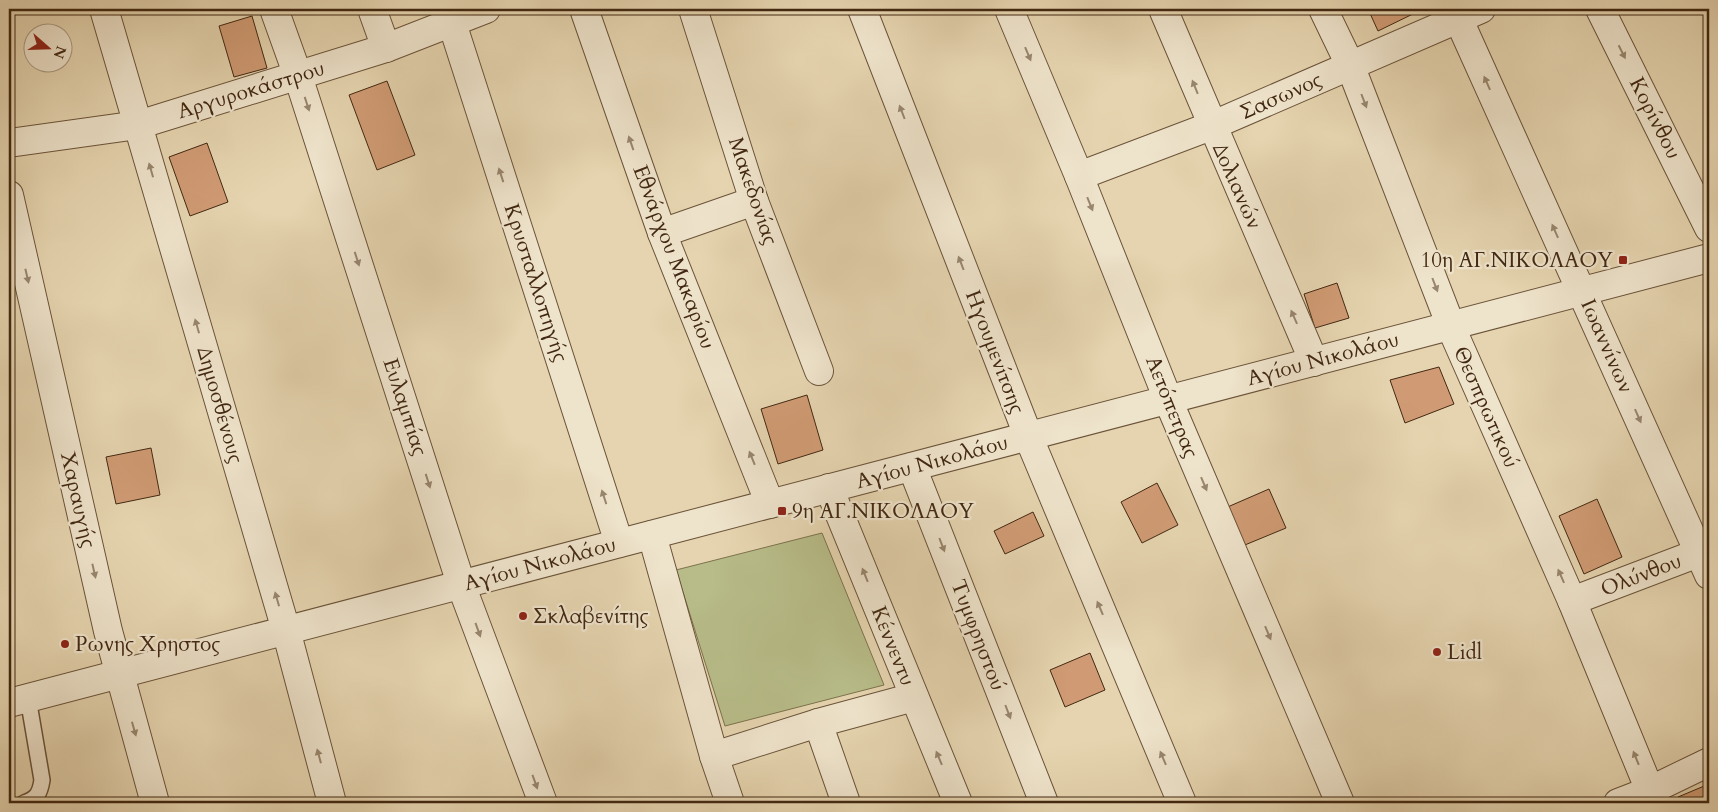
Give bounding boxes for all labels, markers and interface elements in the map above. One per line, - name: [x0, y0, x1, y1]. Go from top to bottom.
- north arrow: [22, 22, 72, 72]
- text: N: [49, 43, 71, 61]
- one-way arrow: [1617, 45, 1626, 60]
- one-way arrow: [1024, 47, 1032, 62]
- street label: Αργυροκάστρου: [174, 54, 328, 126]
- street label: Σασωνος: [1235, 65, 1327, 127]
- street label: Κορίνθου: [1622, 72, 1688, 164]
- one-way arrow: [1483, 76, 1492, 91]
- one-way arrow: [1191, 80, 1199, 95]
- one-way arrow: [1360, 94, 1368, 109]
- one-way arrow: [304, 97, 312, 112]
- one-way arrow: [898, 104, 905, 119]
- street label: Μακεδονίας: [721, 133, 785, 249]
- one-way arrow: [627, 136, 634, 151]
- street label: Δολιανών: [1205, 138, 1269, 234]
- street label: Εθνάρχου Μακαρίου: [626, 161, 722, 353]
- one-way arrow: [147, 162, 155, 177]
- one-way arrow: [497, 168, 504, 183]
- one-way arrow: [1086, 197, 1094, 212]
- street label: Κρυσταλλοπηγής: [497, 200, 575, 366]
- one-way arrow: [1550, 224, 1558, 238]
- place label: 10η ΑΓ.ΝΙΚΟΛΑΟΥ: [1420, 246, 1613, 275]
- one-way arrow: [353, 252, 361, 267]
- marker: 10η ΑΓ.ΝΙΚΟΛΑΟΥ: [1617, 254, 1629, 266]
- one-way arrow: [956, 256, 964, 270]
- one-way arrow: [23, 269, 31, 284]
- one-way arrow: [1432, 278, 1439, 293]
- street label: Ηγουμενίτσης: [958, 286, 1032, 418]
- street label: Ιωαννίνων: [1573, 295, 1641, 397]
- one-way arrow: [1290, 310, 1298, 324]
- one-way arrow: [192, 318, 200, 333]
- street label: Αγίου Νικολάου: [1244, 325, 1402, 393]
- street label: Θεσπρωτικού: [1446, 342, 1526, 472]
- street label: Δημοσθένους: [189, 343, 251, 467]
- street label: Αετόπετρας: [1138, 352, 1206, 462]
- street label: Ευλαμπίας: [376, 354, 434, 460]
- one-way arrow: [1634, 409, 1642, 423]
- street label: Αγίου Νικολάου: [853, 428, 1011, 496]
- street label: Χαραυγής: [53, 449, 103, 551]
- one-way arrow: [748, 450, 756, 465]
- one-way arrow: [425, 473, 433, 488]
- one-way arrow: [1201, 477, 1209, 491]
- one-way arrow: [600, 489, 608, 504]
- place label: 9η ΑΓ.ΝΙΚΟΛΑΟΥ: [792, 497, 974, 526]
- marker: 9η ΑΓ.ΝΙΚΟΛΑΟΥ: [776, 505, 788, 517]
- street label: Αγίου Νικολάου: [461, 530, 619, 598]
- one-way arrow: [938, 538, 946, 553]
- street label: Ολύνθου: [1596, 546, 1686, 604]
- one-way arrow: [90, 564, 98, 579]
- one-way arrow: [860, 568, 868, 583]
- one-way arrow: [1556, 569, 1564, 583]
- street label: Τυμφρηστού: [944, 575, 1012, 695]
- one-way arrow: [272, 592, 280, 607]
- one-way arrow: [1096, 601, 1103, 616]
- place label: Σκλαβενίτης: [533, 602, 648, 631]
- street label: Κέννεντυ: [864, 602, 922, 690]
- marker: Σκλαβενίτης: [517, 610, 529, 622]
- one-way arrow: [475, 623, 483, 637]
- one-way arrow: [1264, 626, 1272, 641]
- place label: Ρωνης Χρηστος: [75, 630, 220, 659]
- marker: Ρωνης Χρηστος: [59, 638, 71, 650]
- place label: Lidl: [1447, 638, 1482, 667]
- marker: Lidl: [1431, 646, 1443, 658]
- one-way arrow: [1005, 705, 1012, 720]
- one-way arrow: [130, 721, 138, 736]
- one-way arrow: [315, 749, 323, 764]
- one-way arrow: [1159, 750, 1167, 765]
- one-way arrow: [1632, 750, 1640, 765]
- one-way arrow: [935, 751, 943, 765]
- one-way arrow: [532, 775, 539, 790]

